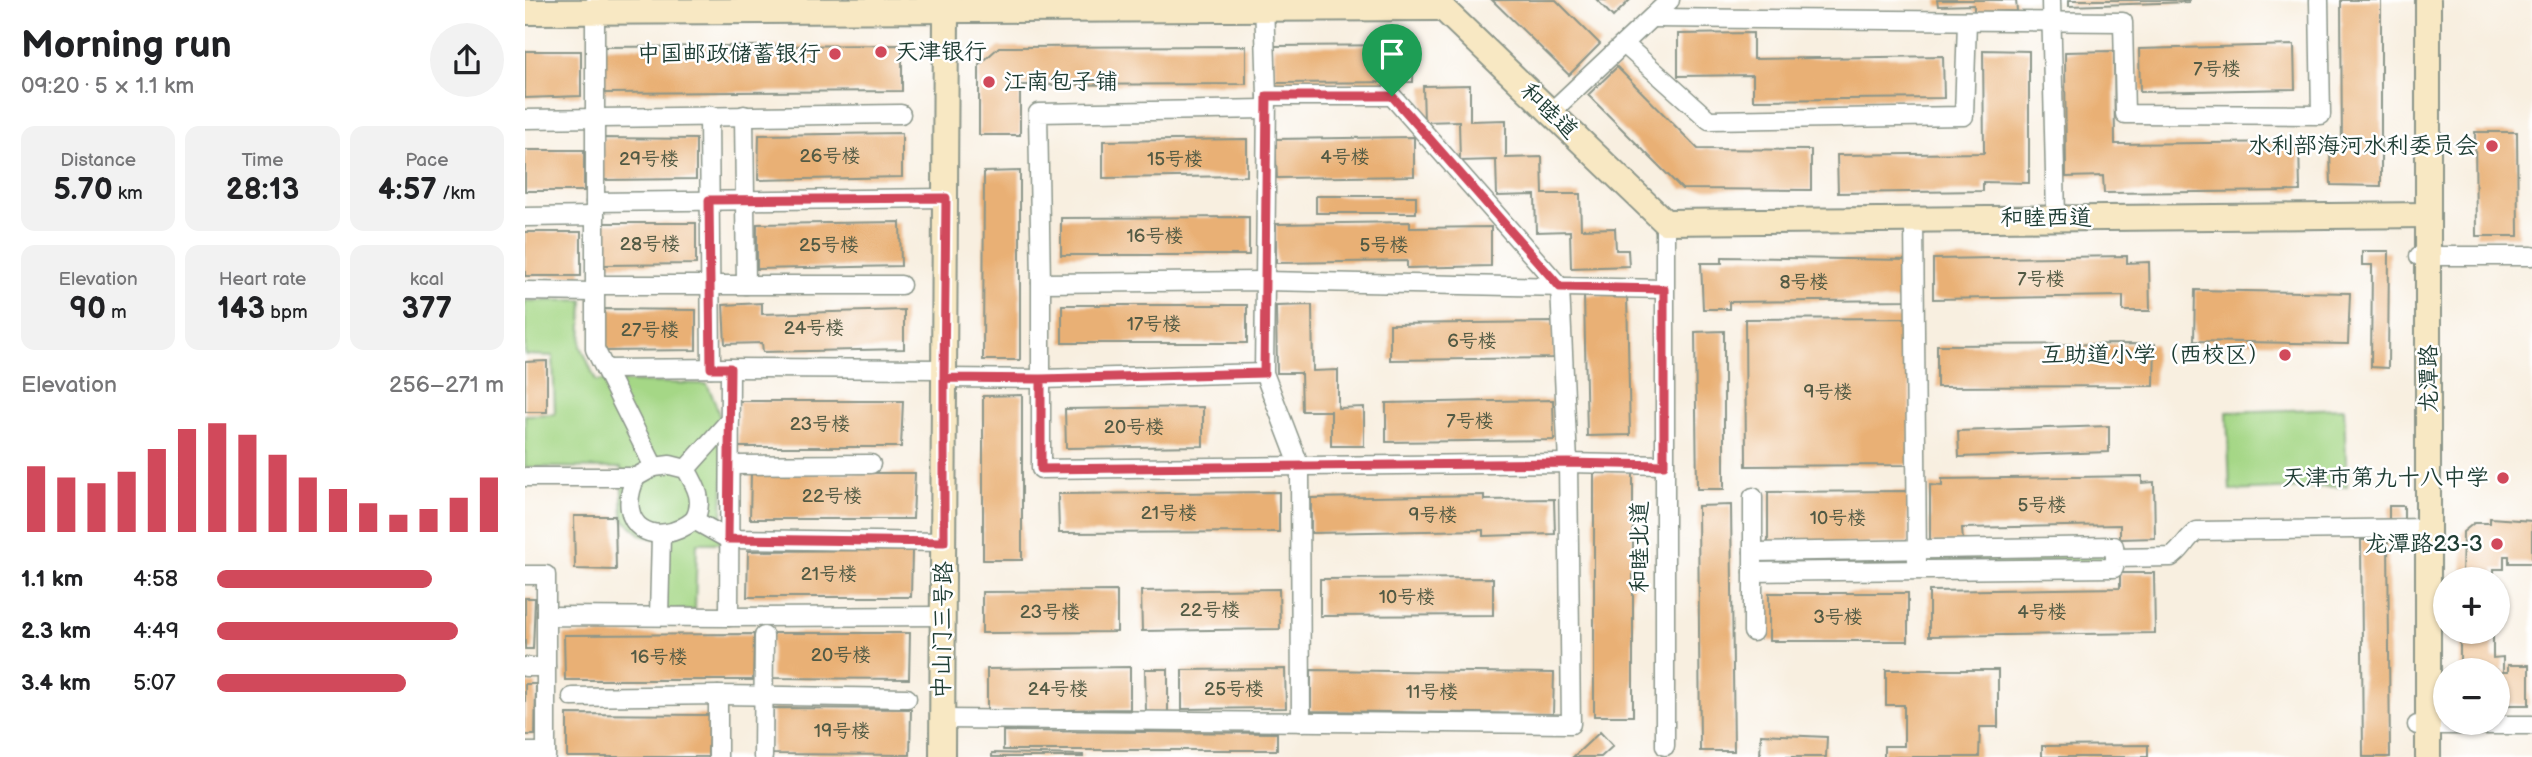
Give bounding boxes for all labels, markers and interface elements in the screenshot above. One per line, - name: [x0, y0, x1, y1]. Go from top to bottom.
- text: Morning run: [21, 23, 232, 68]
- button: share: [430, 23, 504, 97]
- pin: [1362, 24, 1422, 96]
- icon: arrive: [1373, 35, 1411, 73]
- place label: 天津银行: [895, 38, 987, 66]
- place label: 中国邮政储蓄银行: [637, 40, 821, 68]
- marker: 天津银行: [873, 44, 889, 60]
- marker: 中国邮政储蓄银行: [827, 46, 843, 62]
- house number: 7号楼: [2193, 58, 2241, 81]
- place label: 江南包子铺: [1003, 68, 1118, 96]
- text: 09:20 · 5 × 1.1 km: [21, 72, 194, 100]
- marker: 江南包子铺: [981, 74, 997, 90]
- street label: 和睦道: [1514, 77, 1584, 145]
- place label: 水利部海河水利委员会: [2248, 132, 2478, 160]
- marker: 水利部海河水利委员会: [2484, 138, 2500, 154]
- house number: 26号楼: [800, 145, 860, 168]
- house number: 4号楼: [1320, 146, 1370, 169]
- house number: 29号楼: [619, 148, 679, 171]
- house number: 15号楼: [1147, 148, 1203, 171]
- text: Distance: [60, 149, 136, 172]
- text: Time: [241, 149, 284, 172]
- text: Pace: [405, 149, 448, 172]
- text: 5.70: [54, 172, 113, 208]
- text: 28:13: [226, 172, 299, 208]
- text: 4:57: [378, 172, 437, 208]
- text: km: [113, 182, 143, 205]
- text: /km: [437, 182, 476, 205]
- street label: 和睦西道: [2000, 204, 2092, 232]
- house number: 16号楼: [1127, 225, 1183, 248]
- house number: 28号楼: [620, 233, 680, 256]
- house number: 25号楼: [799, 234, 859, 257]
- house number: 5号楼: [1360, 234, 1408, 257]
- text: Elevation: [59, 268, 138, 291]
- text: Heart rate: [219, 268, 306, 291]
- text: kcal: [410, 268, 444, 291]
- house number: 7号楼: [2017, 268, 2065, 291]
- house number: 8号楼: [1779, 271, 1829, 294]
- text: 90: [70, 291, 106, 327]
- text: 143: [217, 291, 265, 327]
- text: 377: [402, 291, 452, 327]
- text: m: [106, 301, 127, 324]
- text: bpm: [265, 301, 308, 324]
- house number: 17号楼: [1127, 313, 1181, 336]
- house number: 24号楼: [784, 317, 844, 340]
- house number: 27号楼: [621, 319, 679, 342]
- house number: 6号楼: [1447, 330, 1497, 353]
- place label: 互助道小学（西校区）: [2041, 341, 2271, 369]
- street label: 龙潭路: [2415, 345, 2443, 414]
- marker: 互助道小学（西校区）: [2277, 347, 2293, 363]
- text: Elevation: [21, 371, 117, 399]
- text: 256–271 m: [389, 371, 504, 399]
- house number: 9号楼: [1804, 381, 1852, 404]
- house number: 7号楼: [1446, 410, 1494, 433]
- house number: 23号楼: [790, 413, 850, 436]
- house number: 20号楼: [1104, 416, 1164, 439]
- place label: 天津市第九十八中学: [2282, 464, 2489, 492]
- marker: 天津市第九十八中学: [2495, 470, 2511, 486]
- house number: 22号楼: [802, 485, 862, 508]
- house number: 5号楼: [2018, 494, 2066, 517]
- street label: 和睦北道: [1626, 501, 1654, 593]
- house number: 21号楼: [1141, 502, 1197, 525]
- house number: 9号楼: [1409, 504, 1457, 527]
- house number: 10号楼: [1810, 507, 1866, 530]
- place label: 龙潭路23-3: [2364, 530, 2483, 558]
- marker: 龙潭路23-3: [2489, 536, 2505, 552]
- street label: 中山门三号路: [928, 561, 958, 699]
- house number: 21号楼: [801, 563, 857, 586]
- text: 1.1 km: [21, 565, 83, 593]
- text: 4:58: [133, 565, 178, 593]
- map controls: [2433, 567, 2510, 735]
- button: +: [2433, 567, 2510, 644]
- house number: 10号楼: [1379, 586, 1435, 609]
- house number: 22号楼: [1180, 599, 1240, 622]
- house number: 23号楼: [1020, 601, 1080, 624]
- house number: 4号楼: [2017, 601, 2067, 624]
- house number: 3号楼: [1813, 606, 1863, 629]
- text: 2.3 km: [21, 617, 91, 645]
- text: 4:49: [133, 617, 179, 645]
- house number: 20号楼: [811, 644, 871, 667]
- house number: 16号楼: [631, 646, 687, 669]
- button: −: [2433, 658, 2510, 735]
- text: 3.4 km: [21, 669, 91, 697]
- text: 5:07: [133, 669, 176, 697]
- house number: 24号楼: [1028, 678, 1088, 701]
- house number: 25号楼: [1204, 678, 1264, 701]
- house number: 11号楼: [1406, 681, 1458, 704]
- house number: 19号楼: [814, 720, 870, 743]

